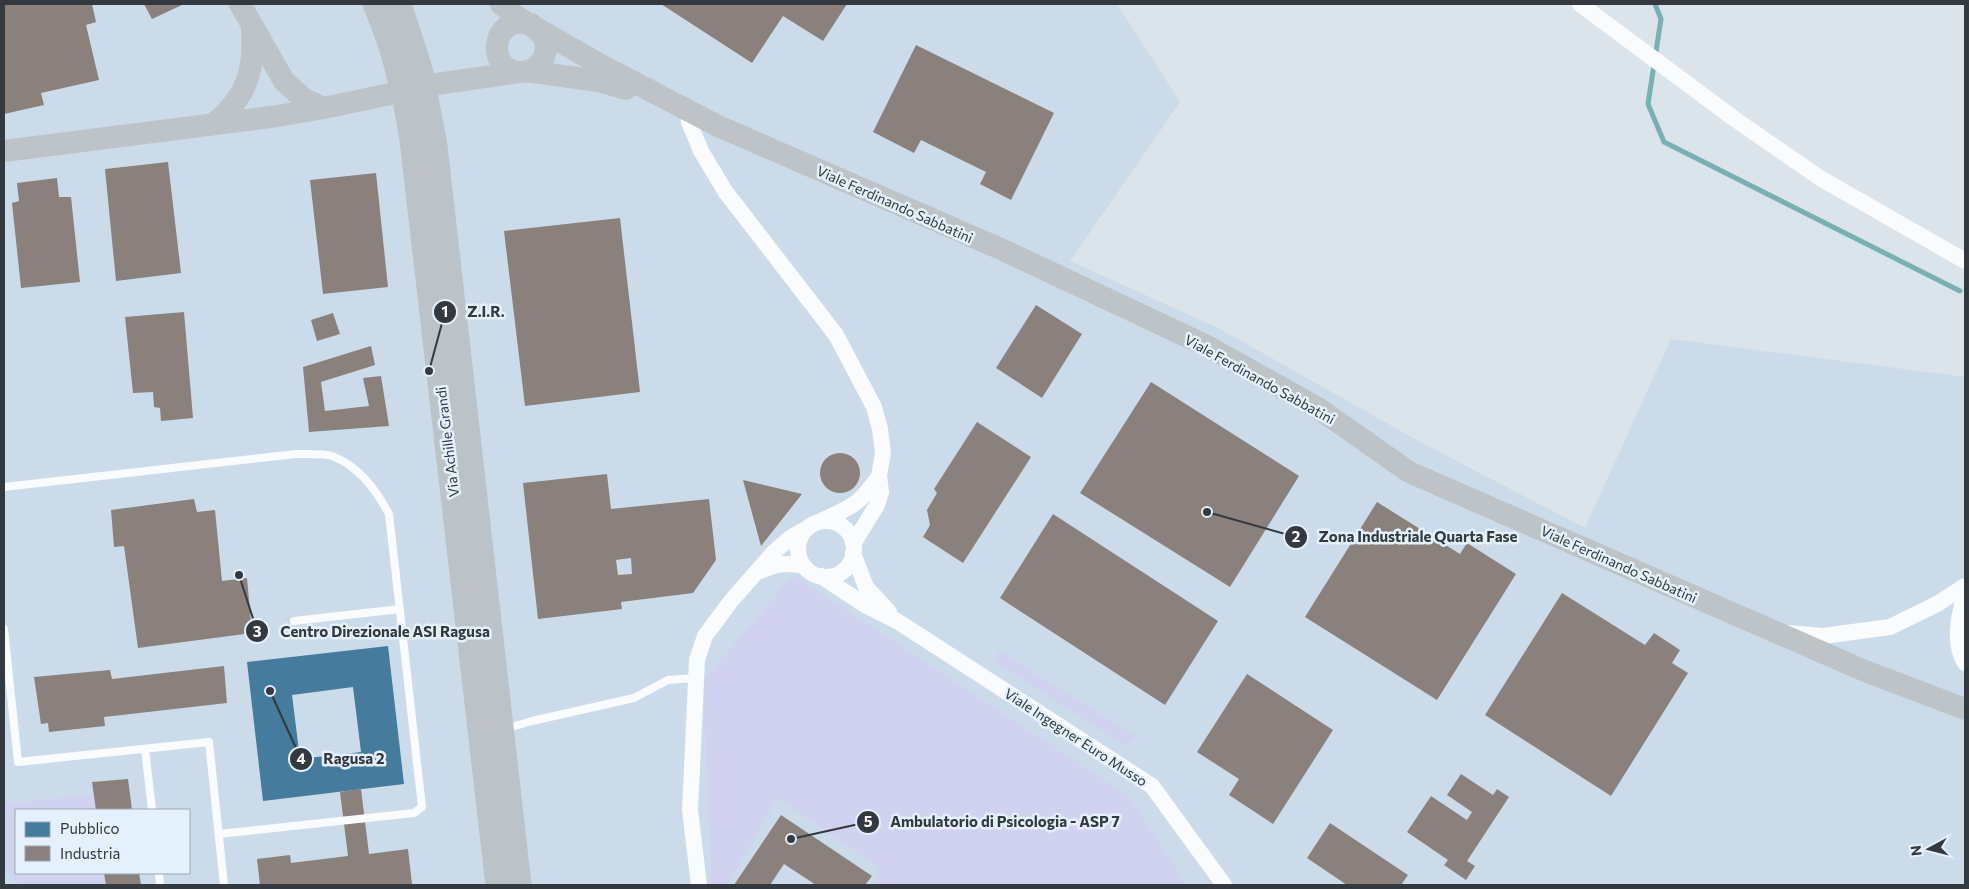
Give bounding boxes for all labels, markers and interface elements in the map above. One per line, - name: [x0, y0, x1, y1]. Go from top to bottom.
- street label: Viale Ferdinando Sabbatini: [814, 162, 976, 246]
- callout: Z.I.R.: [432, 297, 515, 327]
- text: 1: [442, 302, 448, 320]
- text: Z.I.R.: [467, 302, 505, 320]
- street label: Viale Ferdinando Sabbatini: [1182, 331, 1338, 427]
- street label: Via Achille Grandi: [432, 386, 462, 498]
- callout: Zona Industriale Quarta Fase: [1284, 522, 1528, 552]
- street label: Viale Ferdinando Sabbatini: [1538, 522, 1700, 606]
- text: 2: [1292, 527, 1300, 545]
- text: Zona Industriale Quarta Fase: [1319, 527, 1518, 545]
- callout: Centro Direzionale ASI Ragusa: [245, 616, 499, 646]
- text: 3: [253, 622, 262, 640]
- text: Centro Direzionale ASI Ragusa: [280, 622, 490, 640]
- street label: Viale Ingegner Euro Musso: [1001, 684, 1151, 790]
- callout: Ragusa 2: [288, 744, 394, 774]
- text: 4: [296, 749, 306, 767]
- text: Ragusa 2: [323, 749, 385, 767]
- callout: Ambulatorio di Psicologia - ASP 7: [855, 807, 1130, 837]
- legend: [15, 809, 190, 874]
- text: 5: [864, 812, 873, 830]
- text: Ambulatorio di Psicologia - ASP 7: [890, 812, 1120, 830]
- text: Pubblico: [60, 819, 120, 837]
- north arrow: [1904, 824, 1954, 874]
- text: Industria: [60, 844, 120, 862]
- text: N: [1907, 844, 1925, 857]

